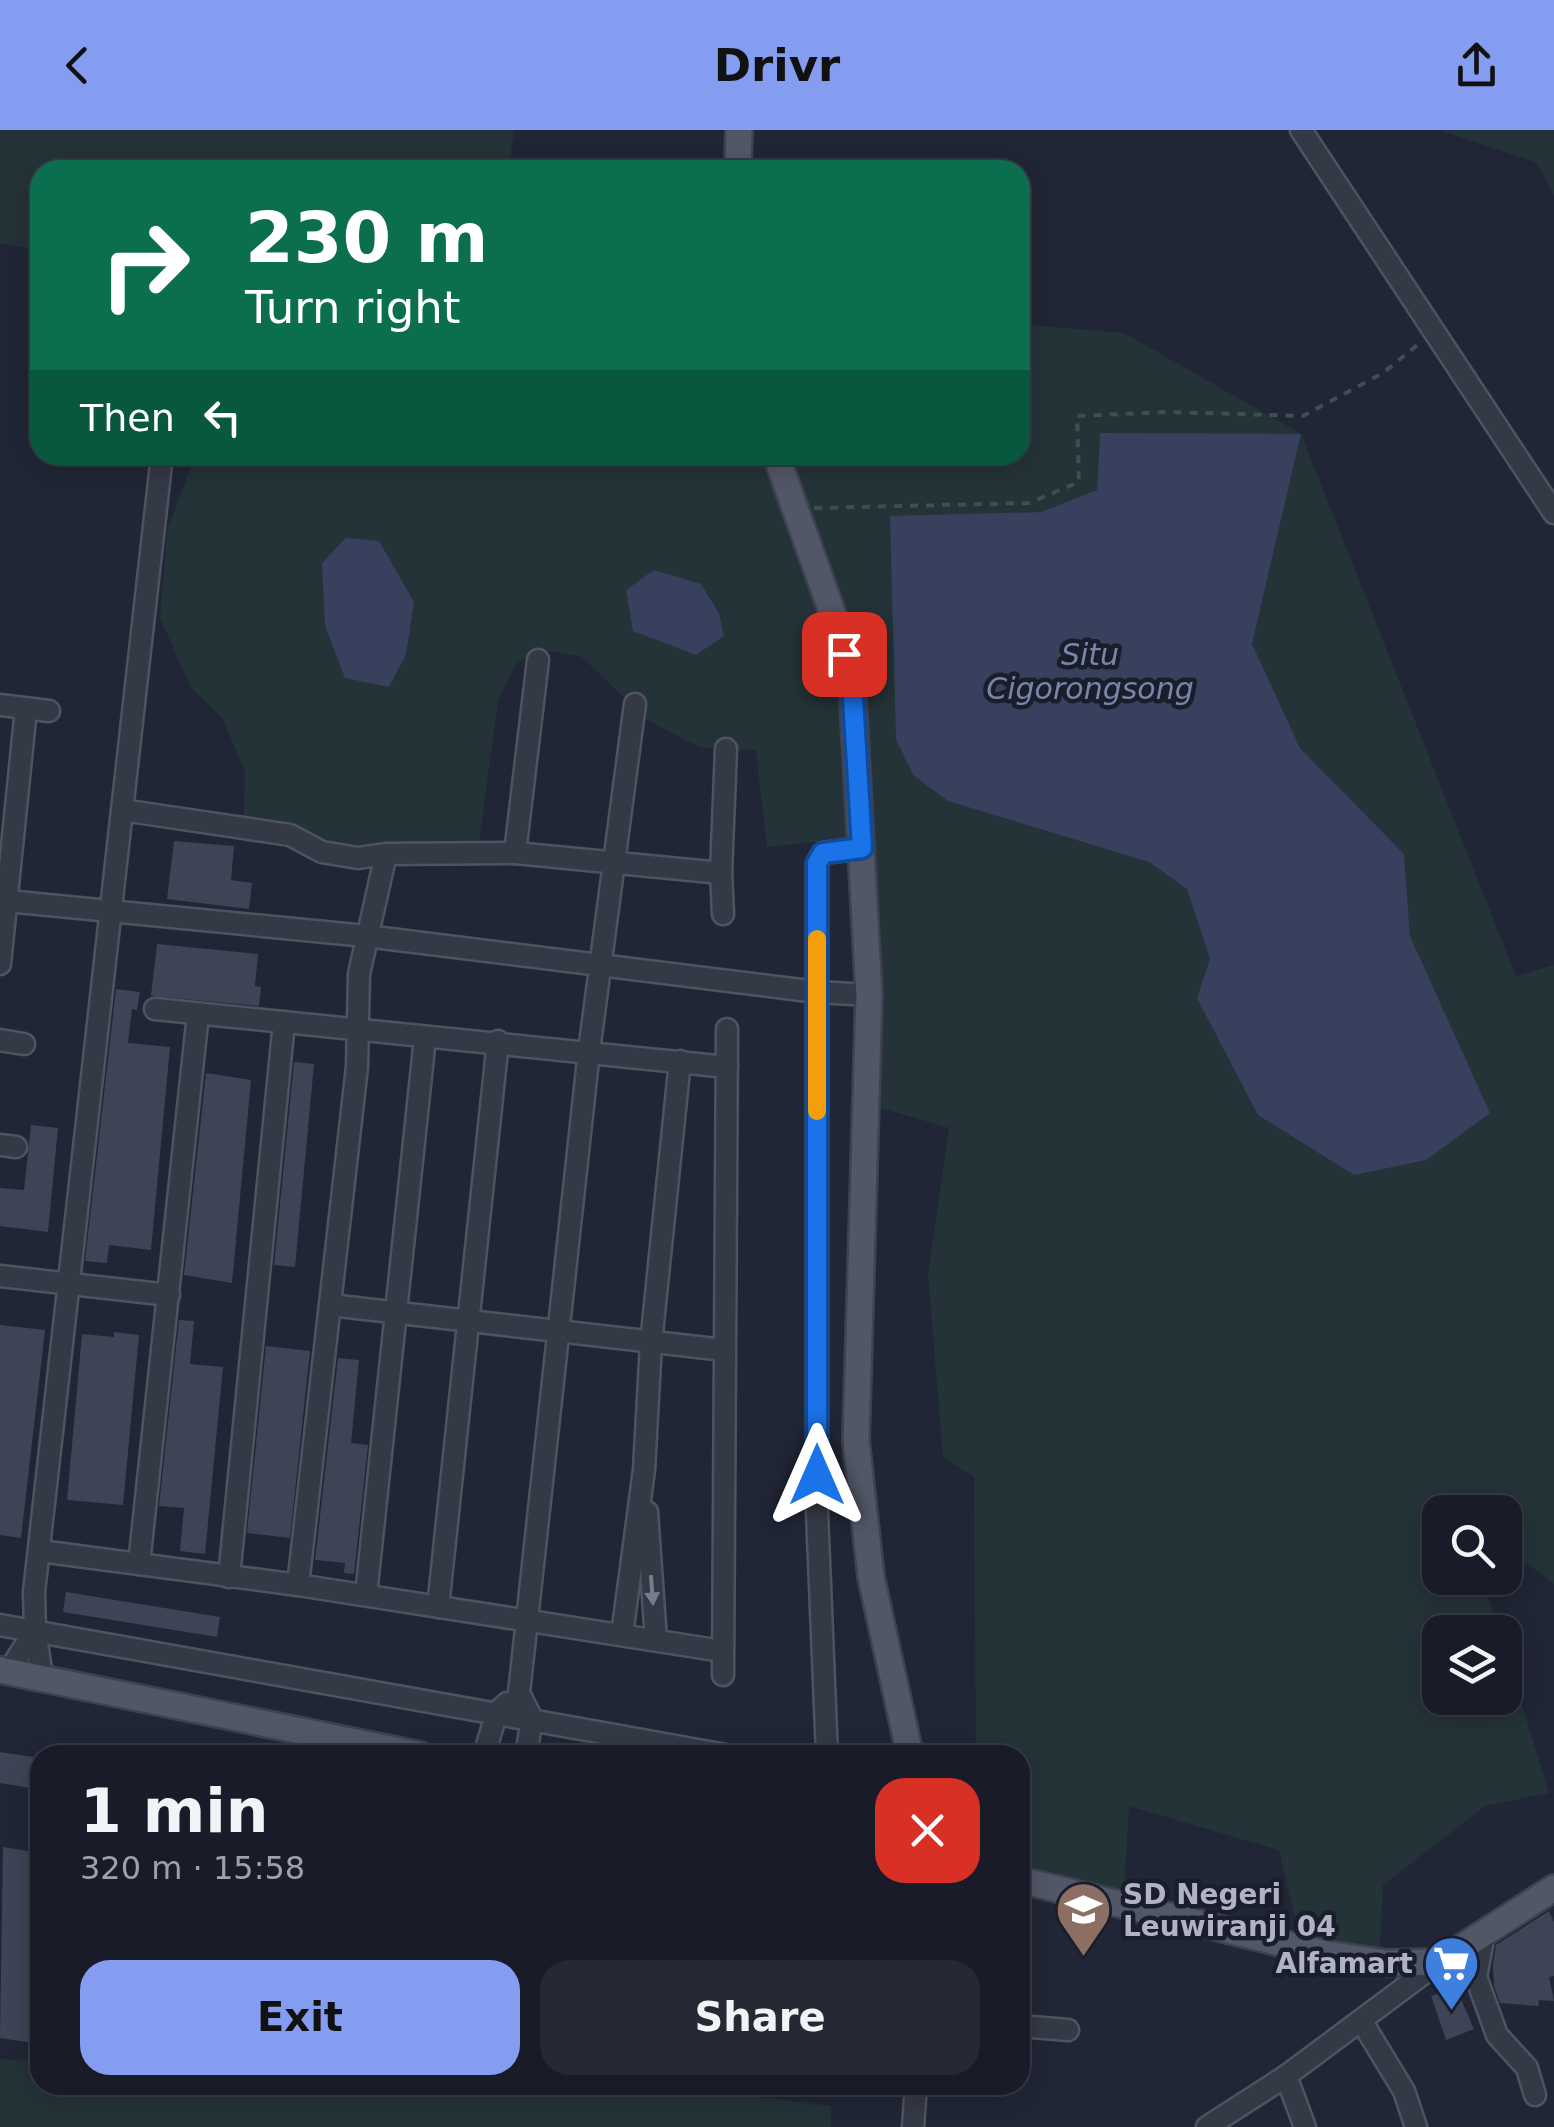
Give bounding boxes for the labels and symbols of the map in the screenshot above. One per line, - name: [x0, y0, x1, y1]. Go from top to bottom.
- pin: [802, 612, 887, 697]
- water label: Situ Cigorongsong: [986, 637, 1194, 706]
- position arrow: [765, 1423, 869, 1527]
- one-way arrow: [645, 1574, 661, 1606]
- place label: SD Negeri Leuwiranji 04: [1123, 1878, 1336, 1943]
- school or university icon: SD Negeri Leuwiranji 04: [1054, 1880, 1114, 1959]
- supermarket icon: Alfamart: [1422, 1933, 1482, 2012]
- place label: Alfamart: [1275, 1947, 1413, 1980]

